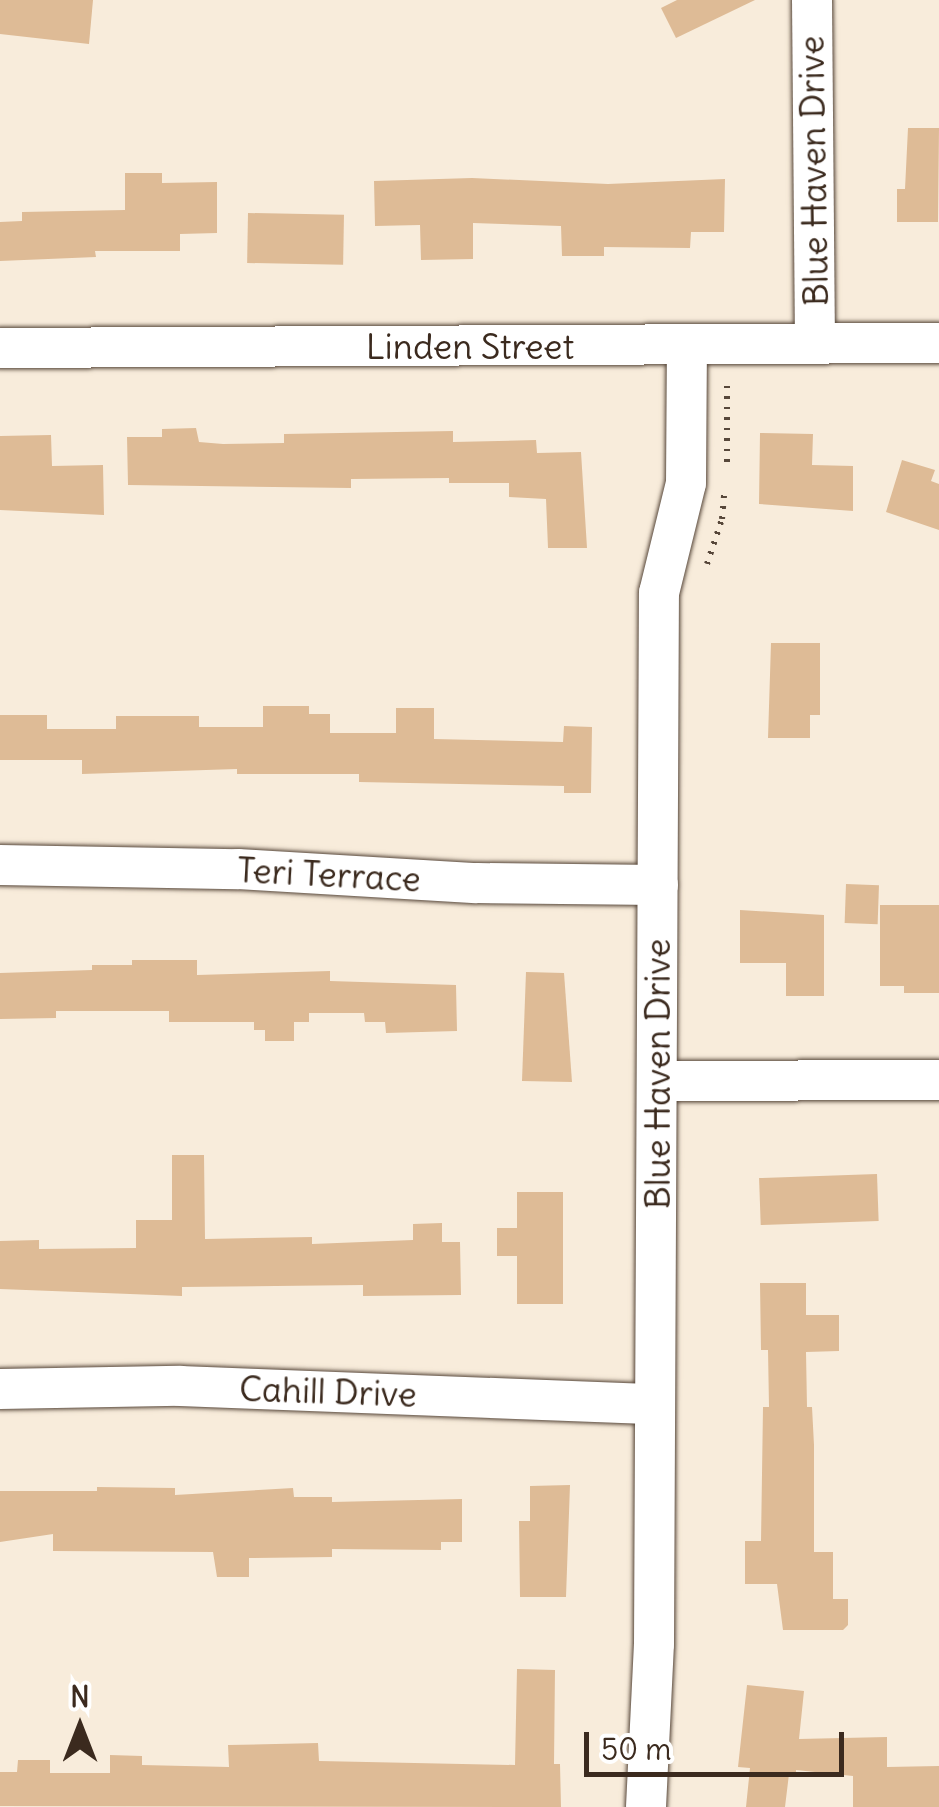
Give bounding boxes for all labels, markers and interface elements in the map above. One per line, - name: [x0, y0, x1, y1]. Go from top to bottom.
- street label: Blue Haven Drive: [790, 35, 836, 307]
- street label: Linden Street: [366, 325, 574, 367]
- street label: Teri Terrace: [236, 848, 422, 900]
- street label: Blue Haven Drive: [636, 939, 678, 1209]
- street label: Cahill Drive: [239, 1367, 417, 1415]
- north arrow: [30, 1677, 130, 1777]
- text: N: [70, 1679, 90, 1715]
- scale bar: [589, 1712, 849, 1774]
- text: 50 m: [601, 1730, 671, 1768]

